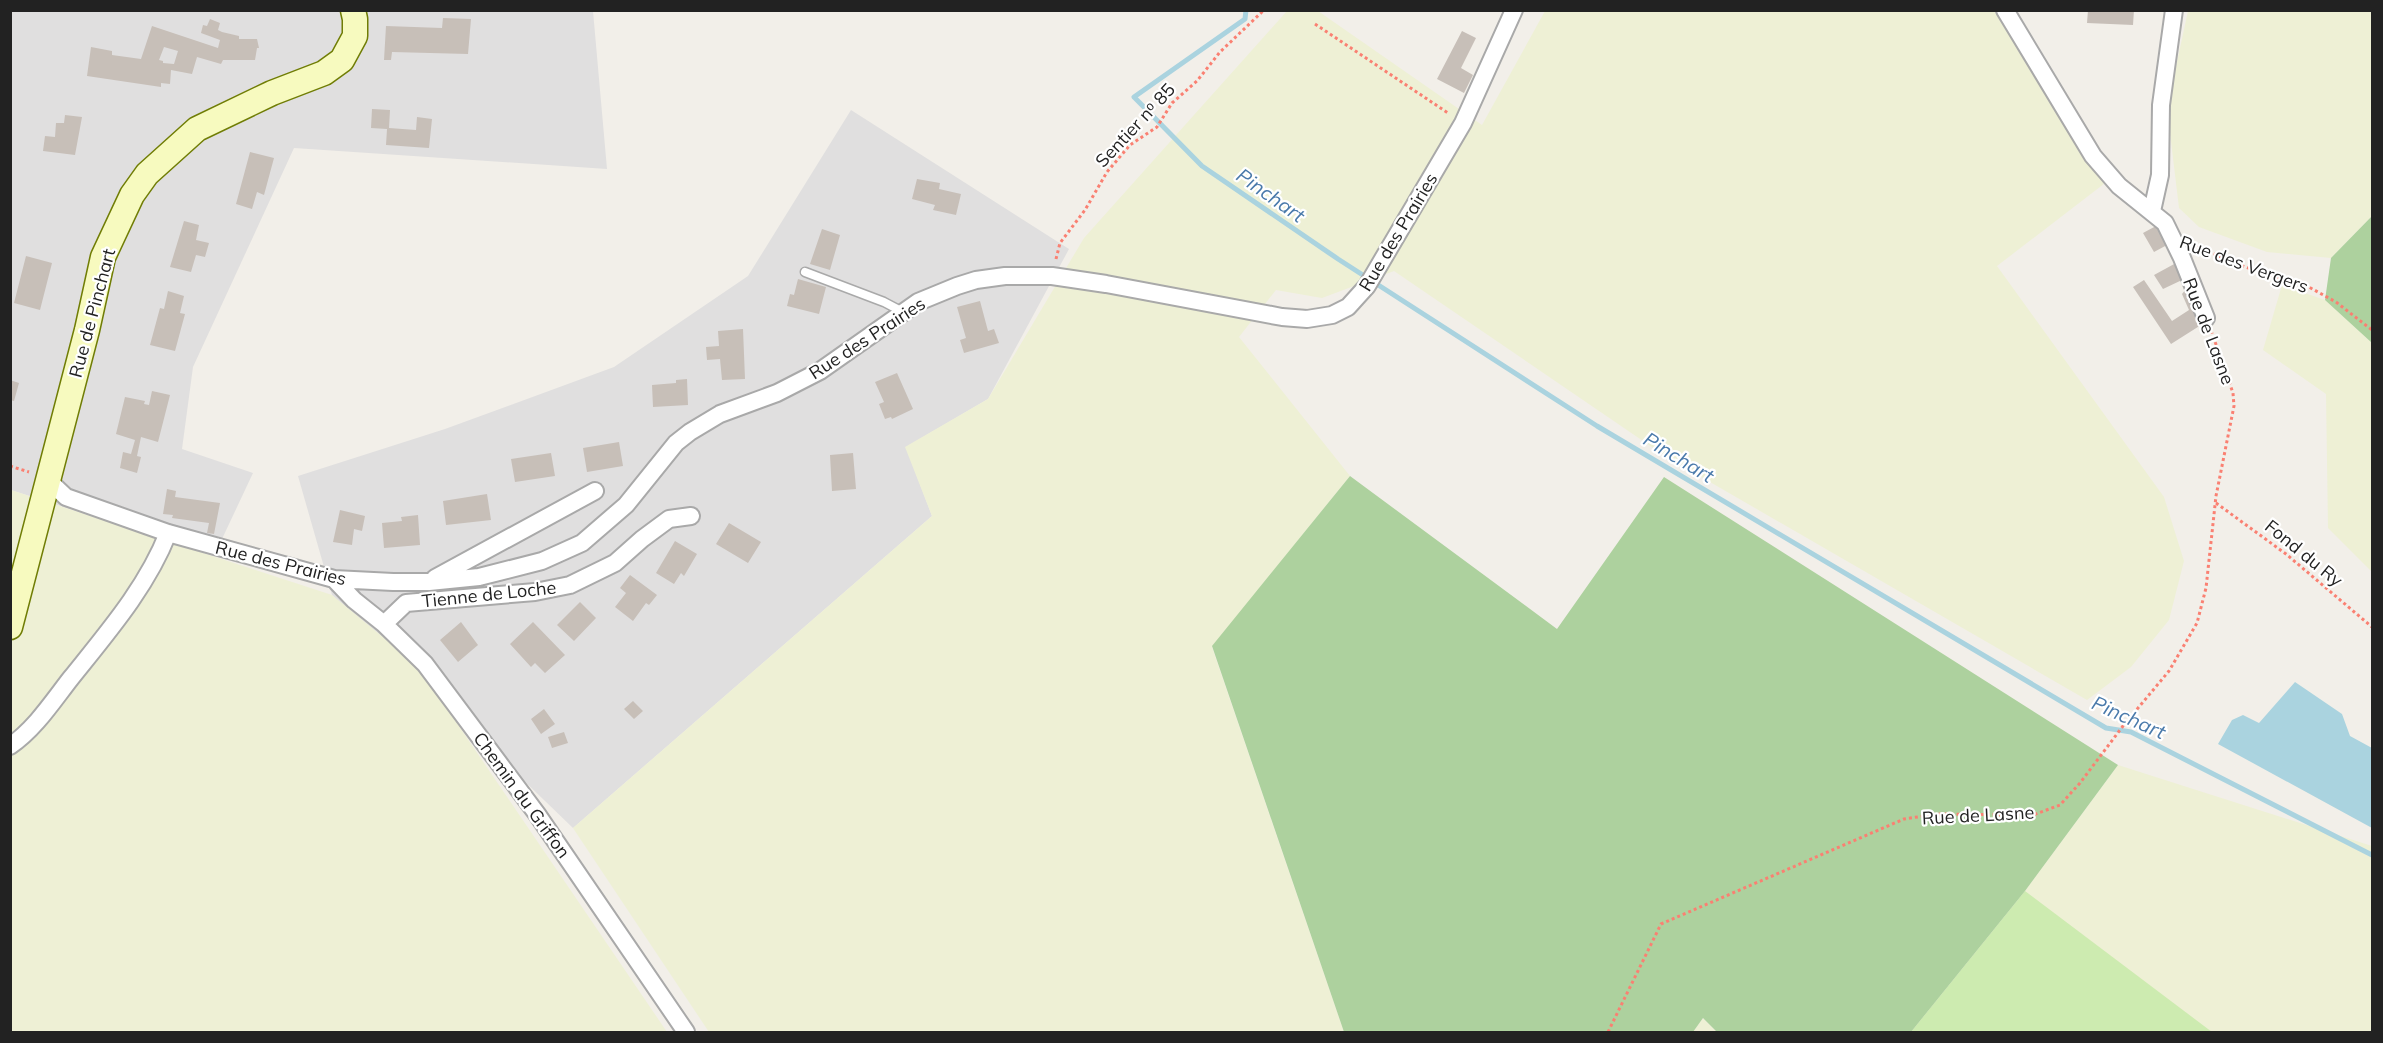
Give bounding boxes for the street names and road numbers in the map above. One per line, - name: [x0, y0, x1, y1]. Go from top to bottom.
- street label: Sentier nᵒ 85: [1090, 78, 1180, 172]
- street label: Rue des Prairies: [1354, 169, 1442, 295]
- street label: Rue des Vergers: [2176, 230, 2312, 298]
- street label: Rue de Pinchart: [64, 246, 120, 380]
- street label: Rue de Lasne: [2178, 274, 2240, 388]
- street label: Rue des Prairies: [804, 292, 930, 384]
- street label: Fond du Ry: [2260, 514, 2348, 592]
- street label: Rue des Prairies: [213, 536, 349, 590]
- street label: Tienne de Loche: [421, 576, 557, 612]
- street label: Chemin du Griffon: [469, 727, 575, 863]
- street label: Rue de Lasne: [1921, 801, 2035, 829]

